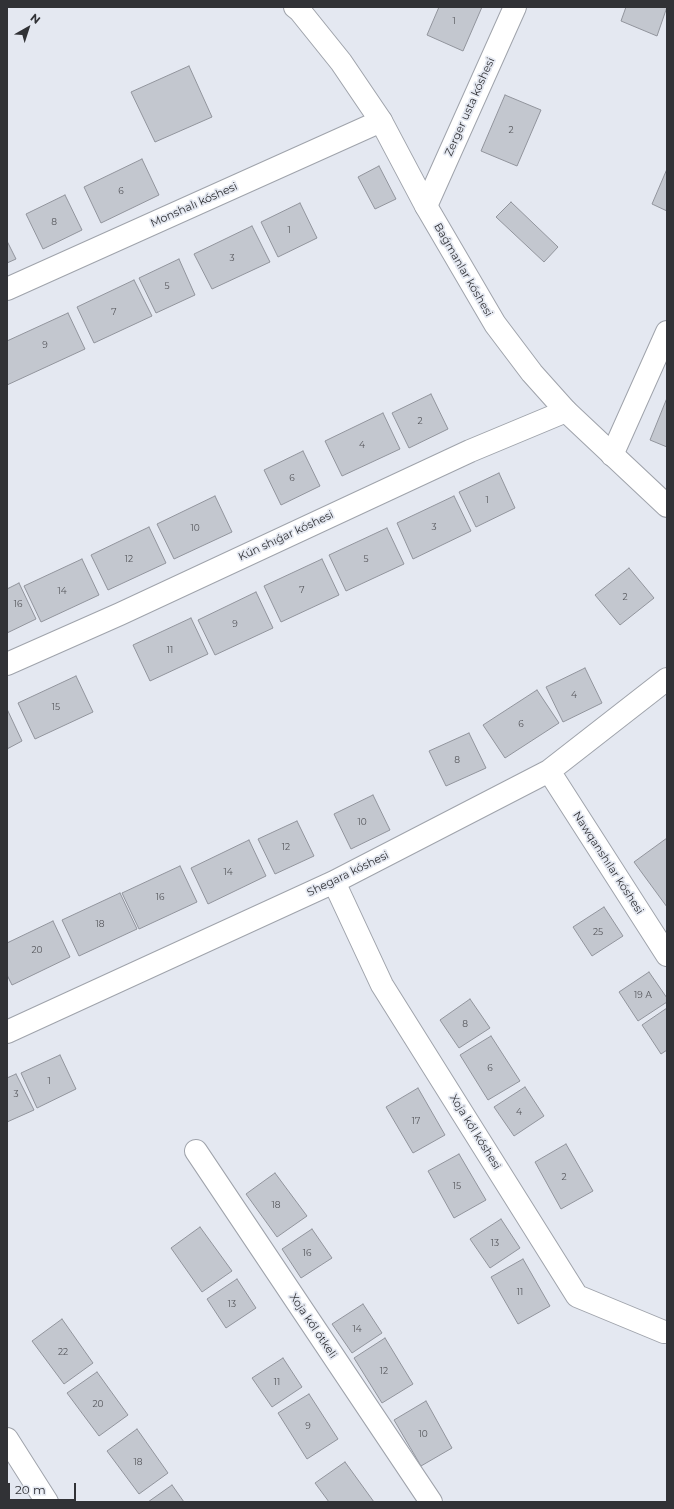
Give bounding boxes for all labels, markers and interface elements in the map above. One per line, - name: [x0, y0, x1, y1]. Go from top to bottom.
- north arrow: [8, 8, 48, 48]
- text: N: [28, 10, 43, 27]
- house number: 1: [452, 16, 456, 26]
- street label: Zerger usta kóshesi: [442, 56, 498, 158]
- house number: 2: [508, 125, 514, 135]
- street label: Monshalı kóshesi: [148, 180, 240, 230]
- house number: 6: [118, 186, 124, 196]
- house number: 8: [51, 217, 57, 227]
- street label: Baǵmanlar kóshesi: [431, 221, 495, 319]
- house number: 1: [287, 225, 291, 235]
- house number: 3: [229, 253, 235, 263]
- house number: 5: [164, 281, 170, 291]
- house number: 7: [111, 307, 117, 317]
- house number: 9: [42, 340, 48, 350]
- house number: 2: [417, 416, 423, 426]
- house number: 4: [359, 440, 365, 450]
- house number: 6: [289, 473, 295, 483]
- house number: 1: [485, 495, 489, 505]
- street label: Kún shıǵar kóshesi: [236, 508, 336, 564]
- house number: 3: [431, 522, 437, 532]
- house number: 10: [190, 523, 200, 533]
- house number: 12: [125, 554, 133, 564]
- house number: 5: [363, 554, 369, 564]
- house number: 7: [299, 585, 305, 595]
- house number: 14: [57, 586, 67, 596]
- house number: 2: [622, 592, 628, 602]
- house number: 16: [14, 599, 22, 609]
- house number: 9: [232, 619, 238, 629]
- house number: 11: [167, 645, 173, 655]
- house number: 4: [571, 690, 577, 700]
- house number: 15: [52, 702, 60, 712]
- house number: 6: [518, 719, 524, 729]
- house number: 8: [454, 755, 460, 765]
- street label: Nawqanshılar kóshesi: [570, 809, 646, 917]
- house number: 10: [357, 817, 367, 827]
- house number: 12: [282, 842, 290, 852]
- street label: Shegara kóshesi: [305, 849, 391, 899]
- house number: 14: [223, 867, 233, 877]
- house number: 16: [156, 892, 164, 902]
- house number: 18: [96, 919, 104, 929]
- house number: 25: [593, 927, 603, 937]
- house number: 20: [31, 945, 43, 955]
- house number: 19 А: [634, 990, 652, 1000]
- house number: 8: [462, 1019, 468, 1029]
- house number: 6: [487, 1063, 493, 1073]
- house number: 1: [47, 1076, 51, 1086]
- house number: 3: [13, 1089, 19, 1099]
- street label: Xoja kól kóshesi: [447, 1092, 503, 1172]
- house number: 4: [516, 1107, 522, 1117]
- house number: 17: [412, 1116, 420, 1126]
- house number: 2: [561, 1172, 567, 1182]
- house number: 15: [453, 1181, 461, 1191]
- house number: 18: [272, 1200, 280, 1210]
- house number: 13: [491, 1238, 499, 1248]
- house number: 16: [303, 1248, 311, 1258]
- house number: 11: [517, 1287, 523, 1297]
- street label: Xoja kól ótkeli: [286, 1291, 340, 1361]
- house number: 13: [228, 1299, 236, 1309]
- house number: 14: [352, 1324, 362, 1334]
- house number: 22: [58, 1347, 68, 1357]
- house number: 12: [380, 1366, 388, 1376]
- house number: 11: [274, 1377, 280, 1387]
- house number: 20: [92, 1399, 104, 1409]
- house number: 9: [305, 1421, 311, 1431]
- house number: 10: [418, 1429, 428, 1439]
- house number: 18: [134, 1457, 142, 1467]
- scale bar: [10, 1475, 78, 1501]
- text: 20 m: [15, 1482, 46, 1497]

